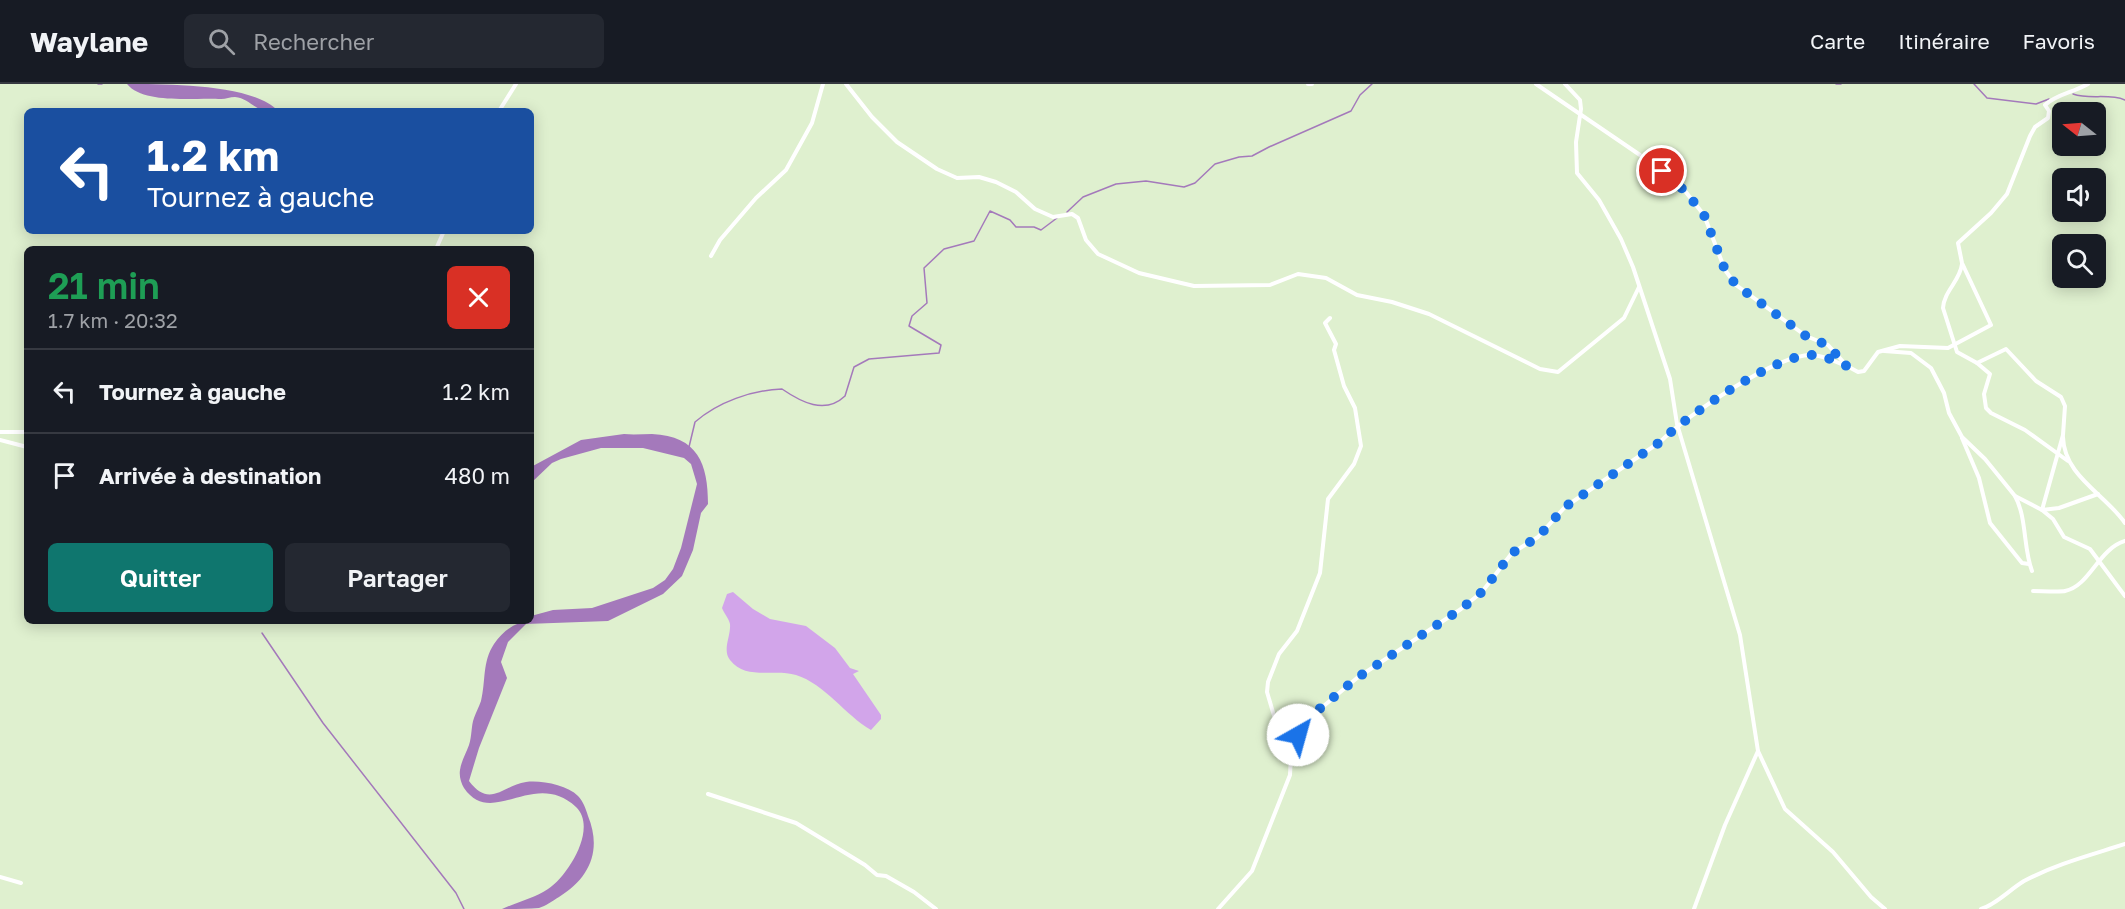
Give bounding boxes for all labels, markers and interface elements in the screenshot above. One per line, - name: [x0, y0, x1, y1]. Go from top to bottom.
- search box: [184, 14, 604, 68]
- text: Waylane: [30, 25, 148, 58]
- icon: search: [205, 25, 238, 58]
- text: Rechercher: [253, 28, 374, 55]
- text: Carte: [1810, 28, 1865, 54]
- text: Itinéraire: [1898, 28, 1990, 54]
- text: Favoris: [2023, 28, 2095, 54]
- north arrow: [2052, 102, 2106, 156]
- map controls: [2052, 102, 2106, 288]
- text: 1.2 km: [147, 130, 279, 180]
- icon: left: [48, 132, 126, 210]
- pin: [1636, 145, 1687, 196]
- icon: arrive: [1645, 154, 1678, 187]
- button: sound: [2052, 168, 2106, 222]
- text: Tournez à gauche: [147, 181, 374, 213]
- button: search: [2052, 234, 2106, 288]
- text: 21 min: [48, 264, 160, 307]
- button: close: [447, 266, 510, 329]
- text: 1.7 km · 20:32: [48, 308, 178, 332]
- icon: left: [48, 375, 81, 408]
- text: Tournez à gauche: [99, 378, 286, 405]
- text: 1.2 km: [443, 378, 510, 405]
- icon: arrive: [48, 459, 81, 492]
- text: Arrivée à destination: [99, 462, 321, 489]
- text: 480 m: [445, 462, 510, 489]
- button: Quitter: [48, 543, 273, 612]
- button: Partager: [285, 543, 510, 612]
- position arrow: [1266, 703, 1330, 767]

